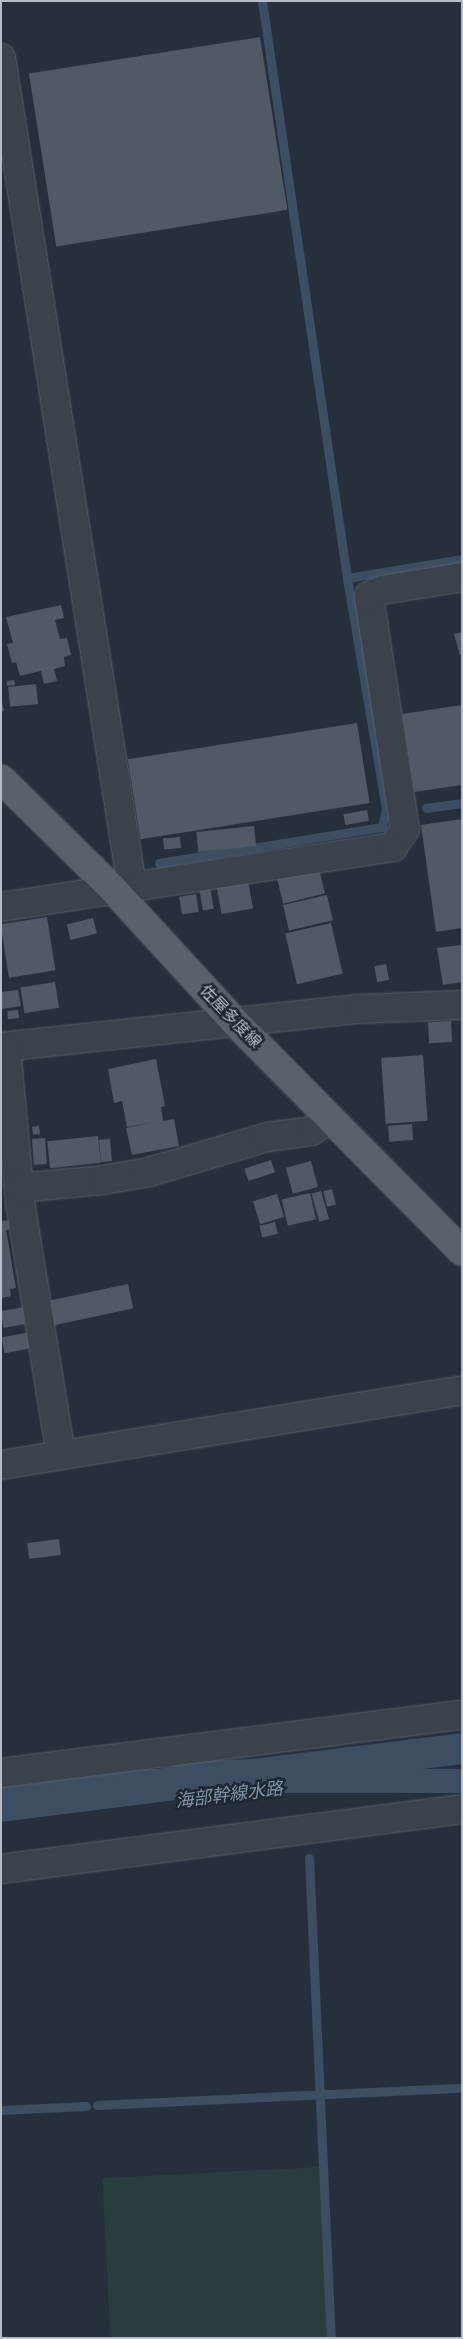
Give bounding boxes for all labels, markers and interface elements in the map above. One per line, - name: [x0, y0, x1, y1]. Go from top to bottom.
- street label: 佐屋多度線: [196, 981, 266, 1051]
- water label: 海部幹線水路: [174, 1777, 284, 1811]

